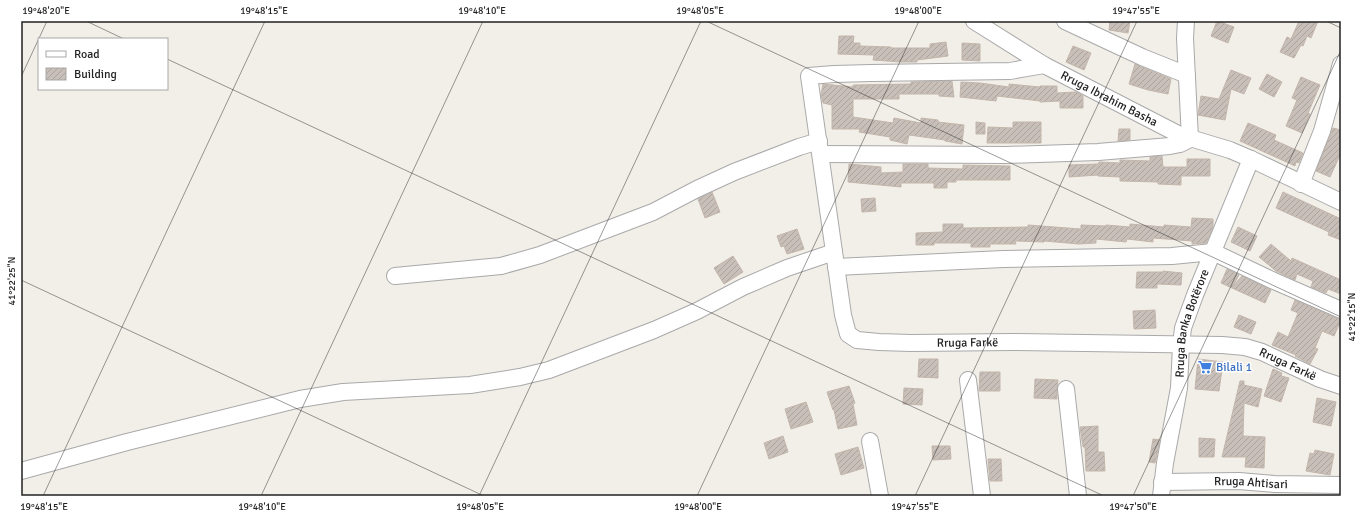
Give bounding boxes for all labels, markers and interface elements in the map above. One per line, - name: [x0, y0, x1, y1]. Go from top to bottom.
- text: 19°48'20"E: [22, 5, 70, 17]
- text: 19°48'15"E: [240, 5, 288, 17]
- text: 19°48'10"E: [458, 5, 506, 17]
- text: 19°48'05"E: [676, 5, 724, 17]
- text: 19°48'00"E: [894, 5, 942, 17]
- text: 19°47'55"E: [1112, 5, 1160, 17]
- legend: [38, 38, 168, 90]
- text: Road: [74, 47, 100, 62]
- text: Building: [74, 67, 117, 82]
- street label: Rruga Ibrahim Basha: [1058, 67, 1160, 130]
- text: 41°22'25"N: [6, 257, 18, 305]
- street label: Rruga Banka Botërore: [1172, 267, 1212, 378]
- text: 41°22'15"N: [1346, 293, 1358, 341]
- street label: Rruga Farkë: [937, 335, 998, 350]
- street label: Rruga Farkë: [1257, 344, 1319, 384]
- supermarket icon: Bilali 1: [1197, 359, 1213, 375]
- place label: Bilali 1: [1216, 360, 1252, 375]
- street label: Rruga Ahtisari: [1214, 473, 1288, 492]
- text: 19°48'15"E: [20, 501, 68, 513]
- text: 19°48'10"E: [238, 501, 286, 513]
- text: 19°48'05"E: [456, 501, 504, 513]
- text: 19°48'00"E: [674, 501, 722, 513]
- text: 19°47'55"E: [891, 501, 939, 513]
- text: 19°47'50"E: [1109, 501, 1157, 513]

